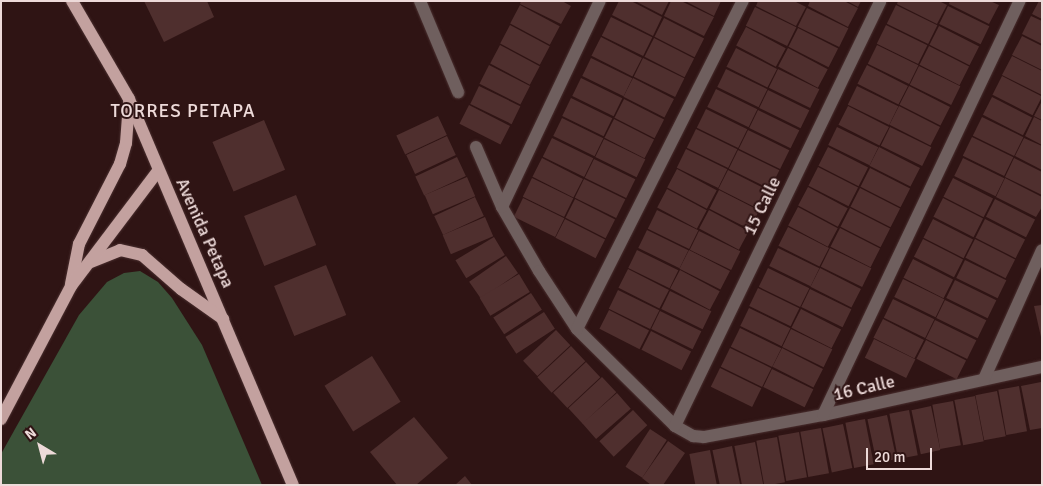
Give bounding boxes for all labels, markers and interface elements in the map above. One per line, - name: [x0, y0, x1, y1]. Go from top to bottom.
- district label: TORRES PETAPA: [109, 101, 257, 123]
- street label: 15 Calle: [739, 173, 785, 239]
- street label: Avenida Petapa: [171, 175, 239, 291]
- street label: 16 Calle: [831, 370, 897, 406]
- north arrow: [15, 421, 65, 471]
- text: N: [22, 424, 40, 443]
- scale bar: [868, 438, 934, 470]
- text: 20 m: [874, 448, 905, 466]

